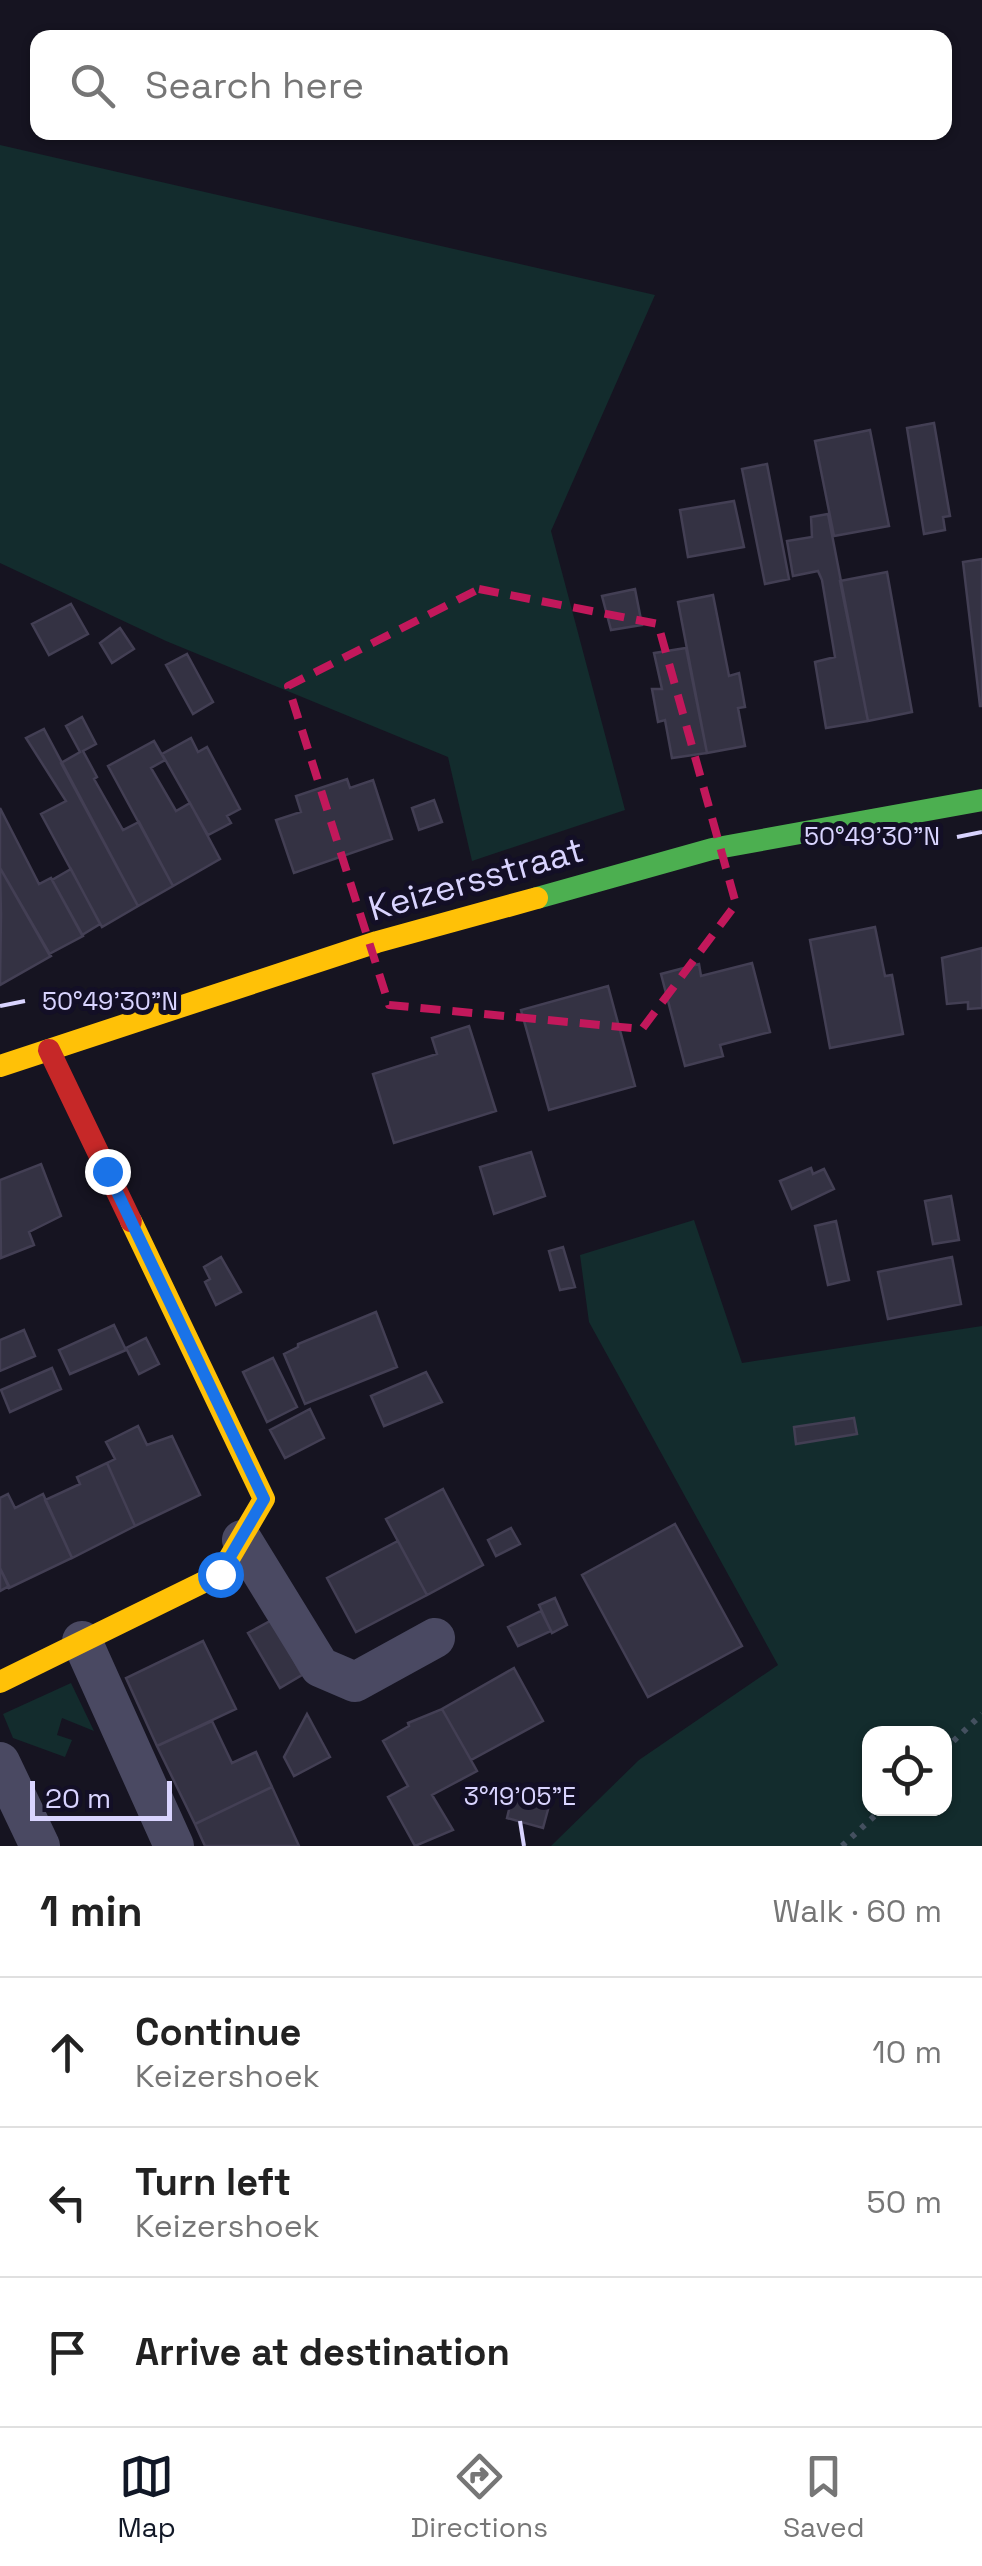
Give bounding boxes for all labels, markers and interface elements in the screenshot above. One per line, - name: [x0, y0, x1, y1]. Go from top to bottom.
- search box: [30, 30, 952, 140]
- icon: search: [65, 58, 120, 113]
- text: Search here: [145, 61, 364, 109]
- text: 50°49'30"N: [804, 820, 940, 852]
- street label: Keizersstraat: [363, 827, 589, 931]
- text: 50°49'30"N: [42, 985, 178, 1017]
- route end: [85, 1149, 131, 1195]
- route start: [198, 1552, 244, 1598]
- map controls: [862, 1726, 952, 1816]
- button: locate: [862, 1726, 952, 1816]
- scale bar: [30, 1776, 172, 1821]
- text: 20 m: [45, 1780, 111, 1816]
- text: 3°19'05"E: [464, 1780, 576, 1812]
- text: 1 min: [40, 1885, 143, 1938]
- text: Walk · 60 m: [773, 1891, 942, 1931]
- text: Continue: [135, 2008, 301, 2056]
- icon: ahead: [40, 2025, 95, 2080]
- text: 10 m: [872, 2032, 942, 2072]
- text: Keizershoek: [135, 2056, 320, 2096]
- text: Turn left: [135, 2158, 291, 2206]
- icon: left: [40, 2175, 95, 2230]
- text: 50 m: [867, 2182, 942, 2222]
- text: Keizershoek: [135, 2206, 320, 2246]
- icon: arrive: [40, 2325, 95, 2380]
- text: Arrive at destination: [135, 2328, 510, 2376]
- tab: Map: [117, 2449, 176, 2545]
- tab: Directions: [411, 2449, 548, 2545]
- tab: Saved: [783, 2449, 865, 2545]

